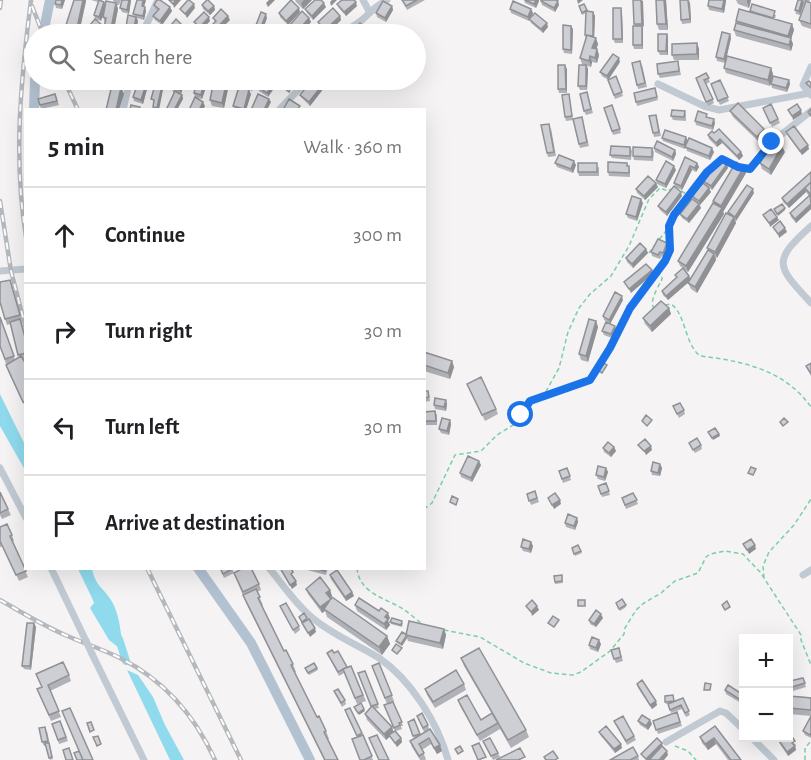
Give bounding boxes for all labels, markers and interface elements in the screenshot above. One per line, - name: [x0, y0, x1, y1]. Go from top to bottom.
- search box: [24, 24, 426, 90]
- icon: search: [45, 41, 78, 74]
- text: Search here: [93, 46, 192, 68]
- route end: [758, 128, 784, 154]
- text: 5 min: [48, 134, 105, 160]
- text: Walk · 360 m: [303, 137, 402, 157]
- icon: ahead: [48, 219, 81, 252]
- text: Continue: [105, 224, 185, 246]
- text: 300 m: [353, 225, 402, 245]
- icon: right: [48, 315, 81, 348]
- text: Turn right: [105, 320, 192, 342]
- text: 30 m: [364, 321, 402, 341]
- route start: [507, 401, 533, 427]
- icon: left: [48, 411, 81, 444]
- text: Turn left: [105, 416, 179, 438]
- text: 30 m: [364, 417, 402, 437]
- icon: arrive: [48, 507, 81, 540]
- text: Arrive at destination: [105, 512, 285, 534]
- map controls: [739, 634, 793, 742]
- button: +: [739, 634, 793, 688]
- button: −: [739, 688, 793, 742]

